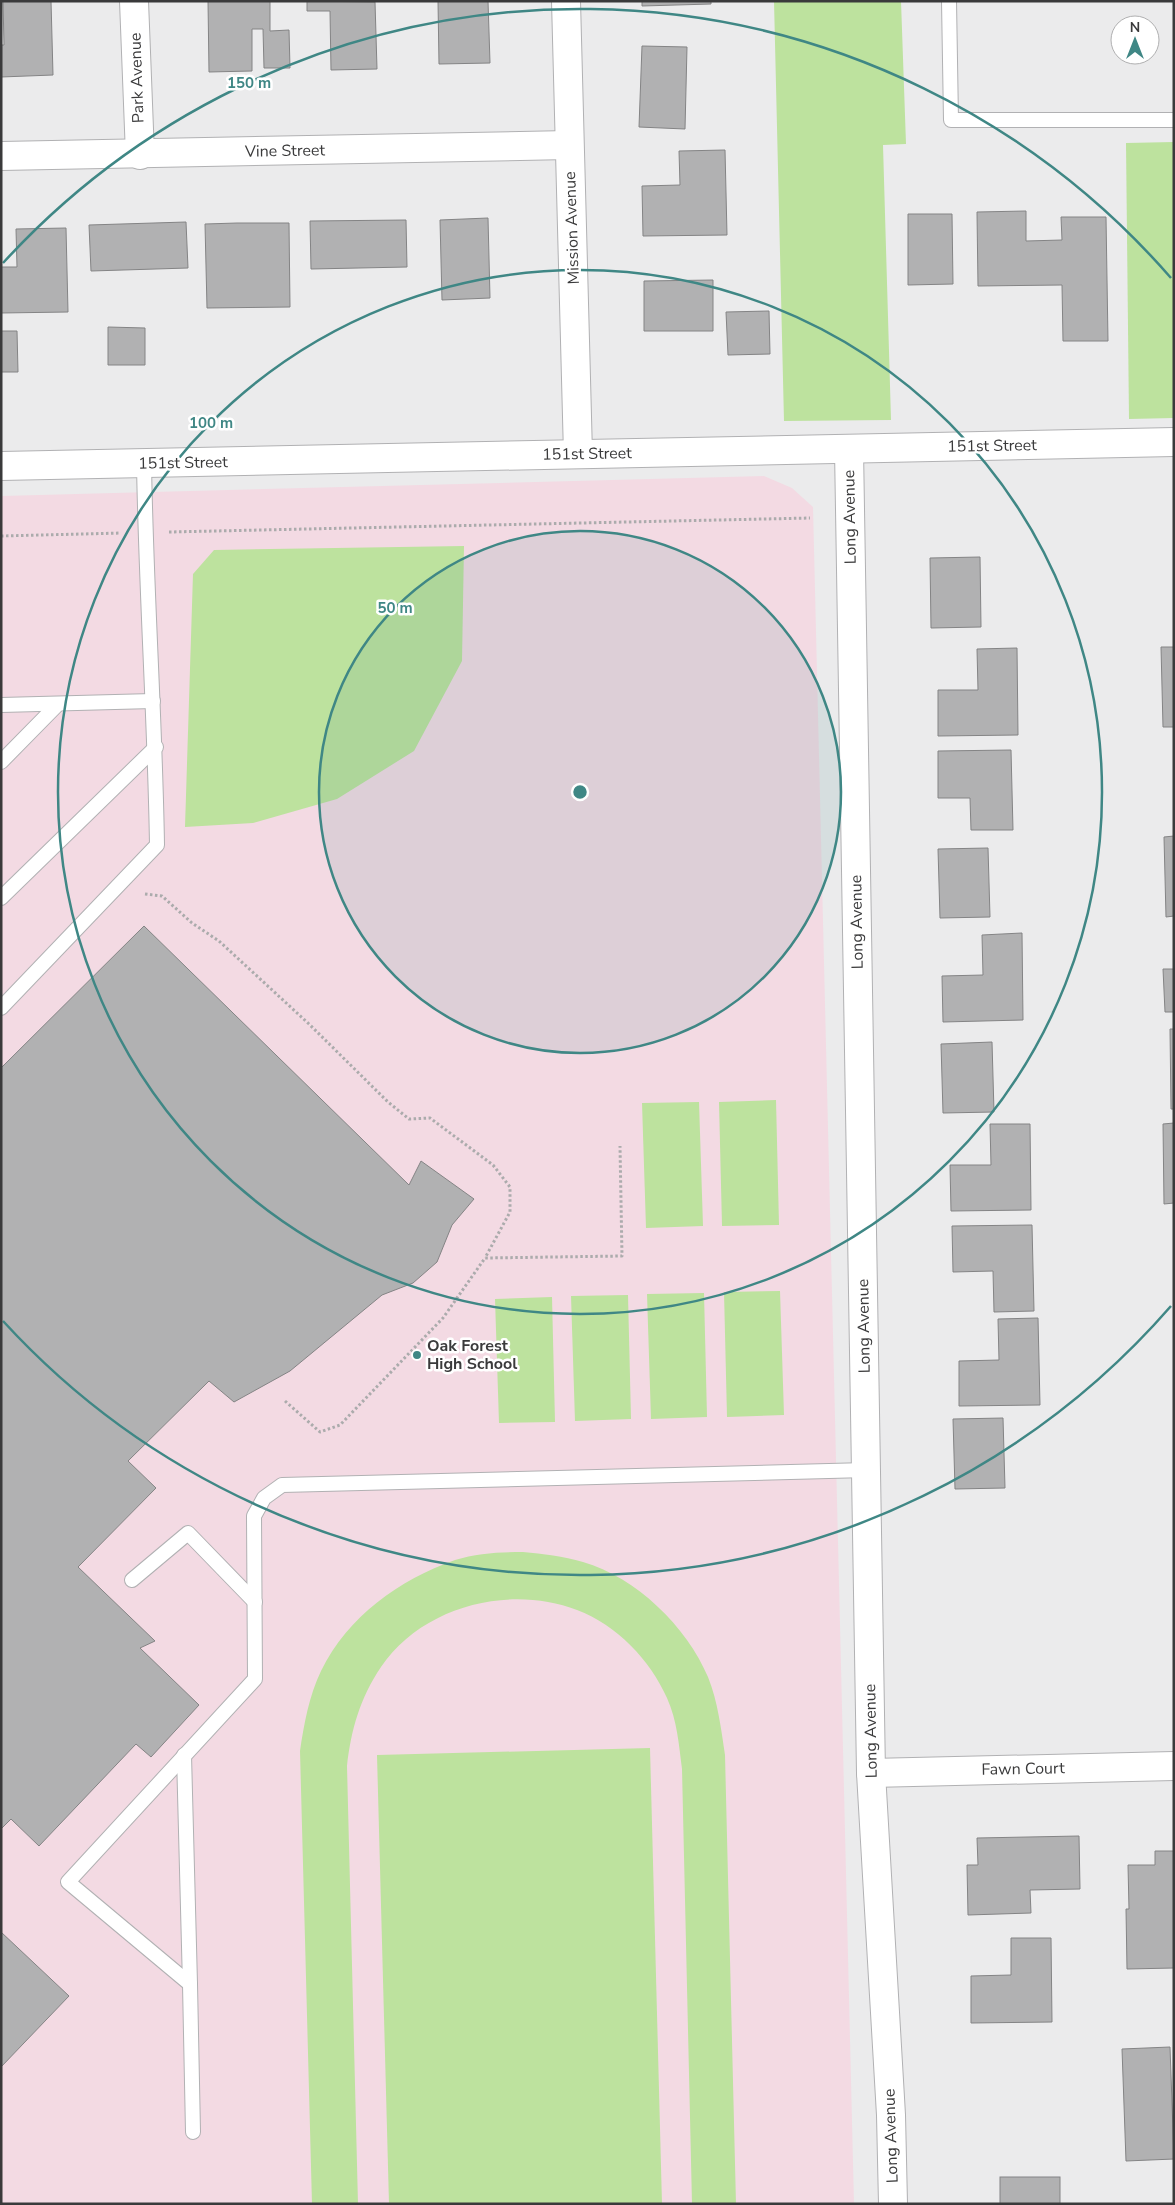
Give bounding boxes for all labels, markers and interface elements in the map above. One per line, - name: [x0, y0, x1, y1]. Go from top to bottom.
- north arrow: [1110, 15, 1160, 65]
- text: N: [1130, 18, 1140, 37]
- street label: Park Avenue: [124, 32, 150, 124]
- text: 150 m: [227, 73, 271, 93]
- street label: Vine Street: [244, 139, 326, 163]
- street label: Mission Avenue: [559, 171, 585, 285]
- text: 100 m: [189, 413, 233, 433]
- street label: 151st Street: [947, 434, 1037, 458]
- street label: 151st Street: [542, 442, 632, 466]
- street label: 151st Street: [138, 451, 228, 475]
- street label: Long Avenue: [838, 470, 862, 564]
- text: 50 m: [377, 598, 413, 618]
- centre of rings: [571, 783, 589, 801]
- street label: Long Avenue: [845, 875, 869, 969]
- street label: Long Avenue: [852, 1279, 876, 1373]
- place label: Oak Forest High School: [427, 1335, 517, 1375]
- marker: Oak Forest High School: [411, 1349, 423, 1361]
- street label: Long Avenue: [859, 1684, 883, 1778]
- street label: Fawn Court: [981, 1757, 1065, 1781]
- street label: Long Avenue: [878, 2088, 904, 2184]

